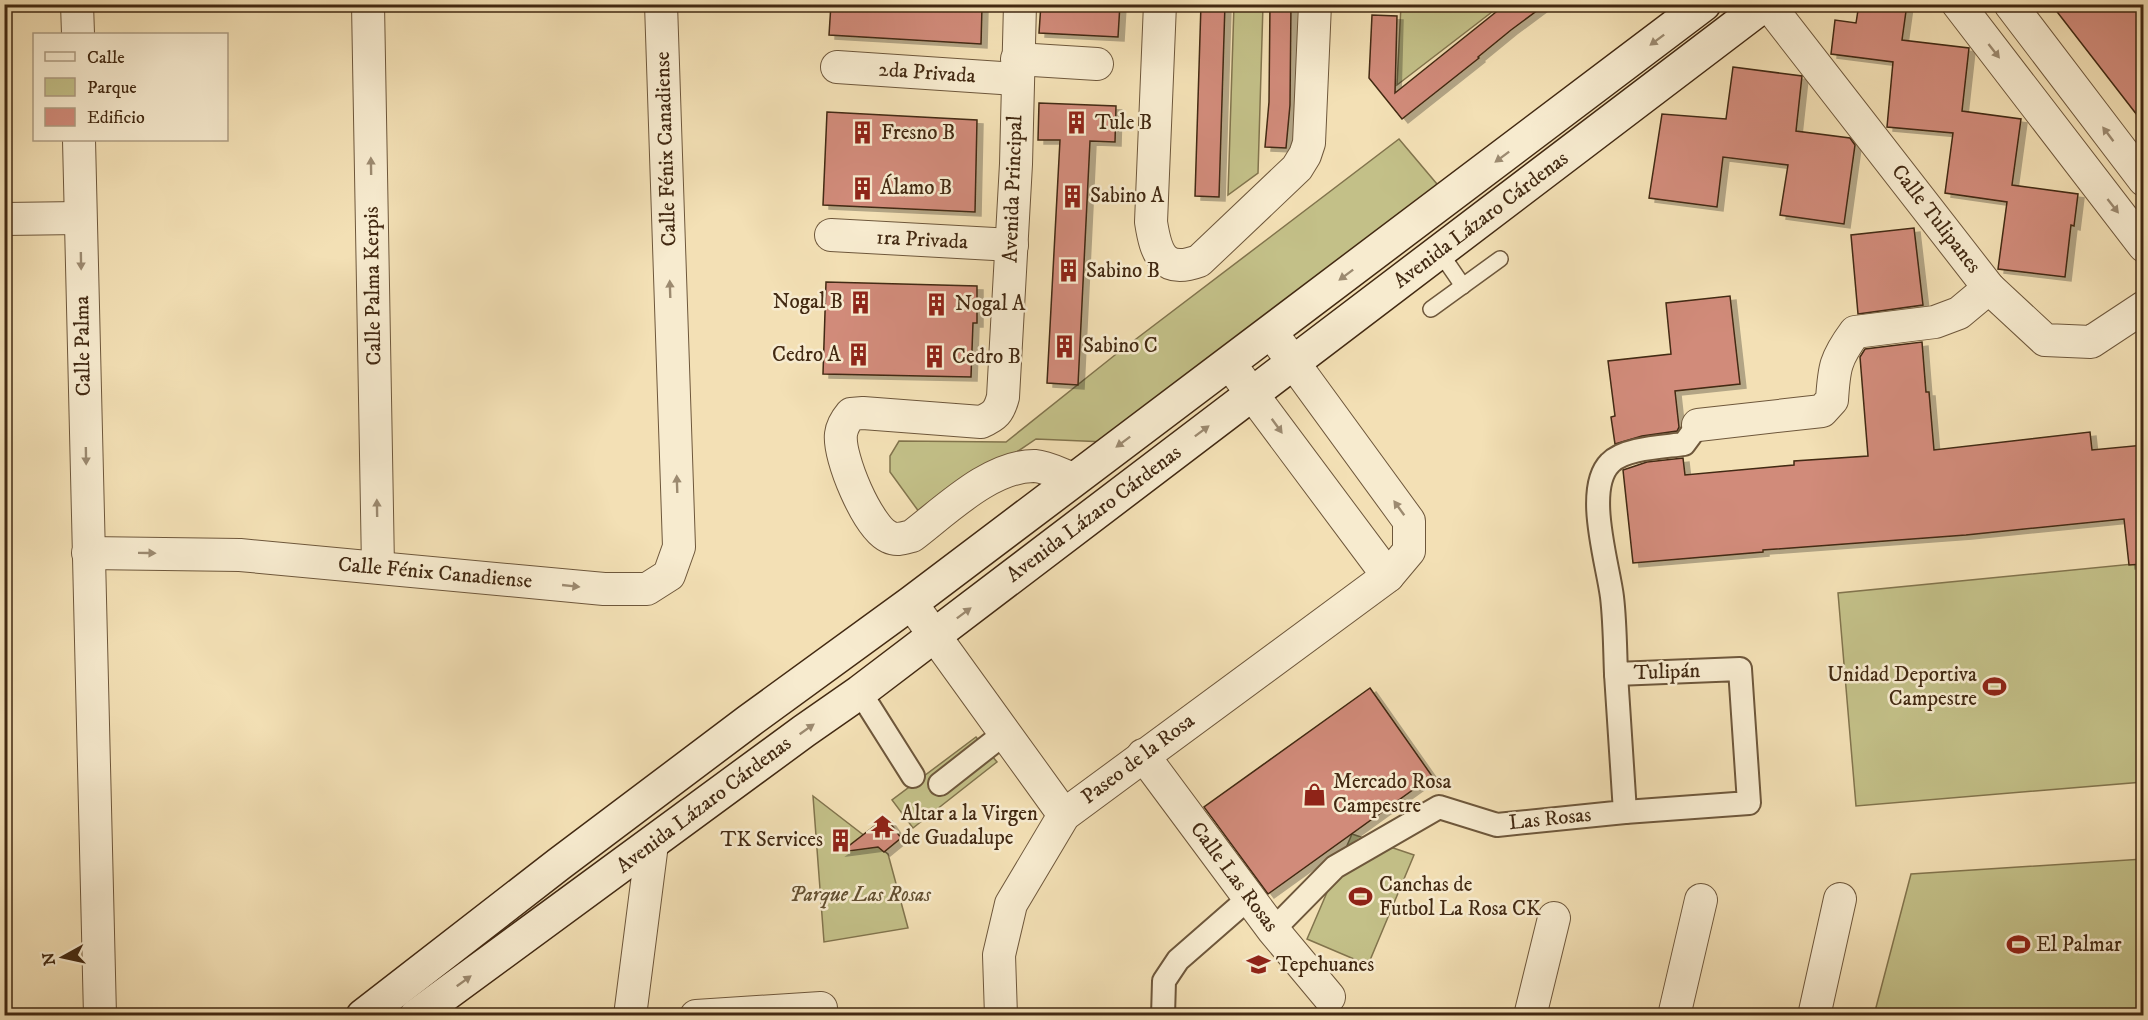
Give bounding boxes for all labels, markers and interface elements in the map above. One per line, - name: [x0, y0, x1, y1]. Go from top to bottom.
- legend: [33, 33, 228, 141]
- one-way arrow: [1650, 33, 1665, 45]
- one-way arrow: [1988, 43, 2000, 59]
- text: Calle: [87, 47, 125, 69]
- street label: Calle Fénix Canadiense: [650, 51, 682, 247]
- street label: 2da Privada: [878, 57, 976, 89]
- text: Parque: [87, 77, 137, 99]
- text: Edificio: [87, 107, 145, 129]
- building icon: Tule B: [1064, 110, 1090, 136]
- place label: Tule B: [1095, 110, 1152, 136]
- street label: Avenida Principal: [997, 114, 1029, 263]
- building icon: Fresno B: [850, 120, 876, 146]
- place label: Fresno B: [881, 120, 955, 146]
- one-way arrow: [2103, 126, 2115, 141]
- street label: Avenida Lázaro Cárdenas: [1388, 146, 1574, 294]
- one-way arrow: [1494, 151, 1509, 163]
- one-way arrow: [366, 157, 376, 176]
- street label: Calle Tulipanes: [1885, 159, 1987, 279]
- place label: Álamo B: [880, 173, 952, 201]
- building icon: Álamo B: [849, 175, 875, 201]
- building icon: Sabino A: [1059, 183, 1085, 209]
- place label: Sabino A: [1090, 183, 1165, 209]
- one-way arrow: [2106, 198, 2118, 213]
- street label: Calle Palma Kerpis: [359, 206, 387, 366]
- street label: 1ra Privada: [875, 225, 969, 255]
- one-way arrow: [76, 251, 86, 270]
- building icon: Sabino B: [1055, 258, 1081, 284]
- place label: Sabino B: [1086, 258, 1160, 284]
- one-way arrow: [1338, 269, 1354, 281]
- one-way arrow: [666, 279, 675, 298]
- place label: Nogal B: [773, 289, 843, 315]
- building icon: Nogal B: [848, 289, 874, 315]
- building icon: Nogal A: [924, 291, 950, 317]
- place label: Nogal A: [955, 291, 1026, 317]
- street label: Calle Palma: [69, 295, 97, 397]
- building icon: Sabino C: [1052, 333, 1078, 359]
- place label: Sabino C: [1083, 333, 1158, 359]
- place label: Cedro A: [772, 342, 842, 368]
- building icon: Cedro A: [846, 342, 872, 368]
- building icon: Cedro B: [921, 344, 947, 370]
- place label: Cedro B: [952, 344, 1021, 370]
- one-way arrow: [1271, 418, 1283, 434]
- one-way arrow: [1195, 426, 1210, 438]
- one-way arrow: [1115, 436, 1131, 449]
- street label: Avenida Lázaro Cárdenas: [1001, 440, 1187, 588]
- one-way arrow: [81, 446, 90, 465]
- one-way arrow: [672, 474, 681, 493]
- one-way arrow: [372, 499, 382, 518]
- one-way arrow: [1394, 500, 1406, 515]
- one-way arrow: [137, 549, 156, 558]
- street label: Calle Fénix Canadiense: [337, 552, 534, 594]
- one-way arrow: [562, 581, 581, 591]
- one-way arrow: [956, 607, 972, 620]
- street label: Tulipán: [1633, 658, 1701, 686]
- place label: Unidad Deportiva Campestre: [1827, 662, 1977, 712]
- sports icon: Unidad Deportiva Campestre: [1982, 674, 2008, 700]
- street label: Paseo de la Rosa: [1076, 708, 1200, 810]
- one-way arrow: [799, 724, 815, 735]
- street label: Avenida Lázaro Cárdenas: [611, 731, 797, 879]
- place label: Mercado Rosa Campestre: [1333, 769, 1452, 819]
- shop icon: Mercado Rosa Campestre: [1302, 781, 1328, 807]
- place label: Altar a la Virgen de Guadalupe: [901, 801, 1038, 851]
- street label: Las Rosas: [1508, 802, 1592, 836]
- temple icon: Altar a la Virgen de Guadalupe: [870, 813, 896, 839]
- street label: Calle Las Rosas: [1184, 817, 1284, 937]
- place label: TK Services: [721, 827, 823, 853]
- building icon: TK Services: [828, 827, 854, 853]
- place label: Canchas de Futbol La Rosa CK: [1379, 872, 1541, 922]
- park label: Parque Las Rosas: [789, 882, 931, 909]
- sports icon: Canchas de Futbol La Rosa CK: [1348, 884, 1374, 910]
- north arrow: [33, 927, 93, 987]
- sports icon: El Palmar: [2005, 932, 2031, 958]
- place label: El Palmar: [2036, 932, 2122, 958]
- text: N: [38, 951, 60, 967]
- school or university icon: Tepehuanes: [1245, 952, 1271, 978]
- place label: Tepehuanes: [1276, 952, 1374, 978]
- one-way arrow: [455, 975, 471, 987]

